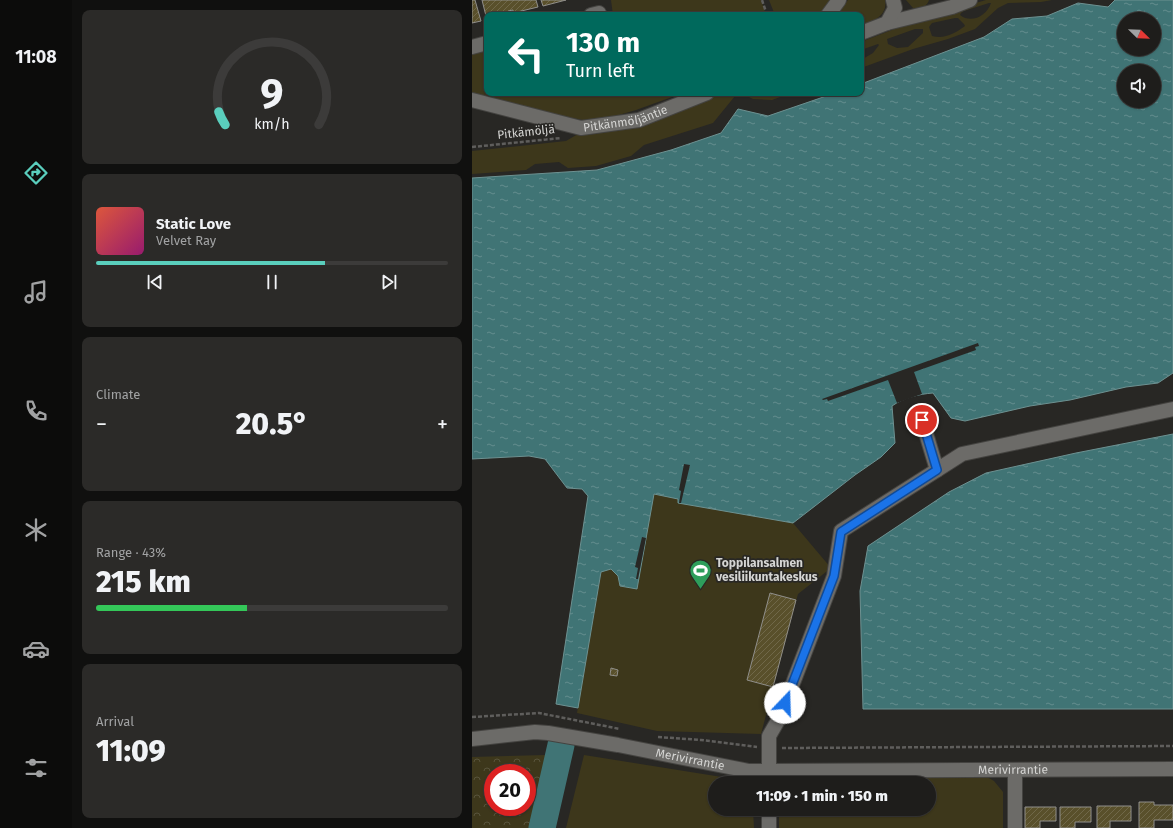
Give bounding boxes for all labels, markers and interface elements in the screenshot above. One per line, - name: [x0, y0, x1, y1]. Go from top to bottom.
- north arrow: [1117, 12, 1161, 56]
- map controls: [1117, 12, 1161, 108]
- text: 130 m: [566, 26, 640, 59]
- icon: left: [500, 28, 552, 80]
- text: 11:08: [15, 46, 57, 68]
- text: Turn left: [566, 60, 635, 82]
- button: sound: [1117, 64, 1161, 108]
- text: 9: [260, 69, 284, 119]
- street label: Pitkänmöljäntie: [582, 102, 670, 135]
- text: km/h: [254, 115, 290, 132]
- street label: Pitkämöljä: [496, 122, 556, 142]
- icon: directions: [22, 159, 50, 187]
- text: Static Love: [156, 215, 231, 233]
- text: Velvet Ray: [156, 233, 216, 248]
- icon: previous: [144, 271, 166, 293]
- icon: pause: [261, 271, 283, 293]
- icon: next: [378, 271, 400, 293]
- icon: music: [22, 278, 50, 306]
- text: Climate: [96, 387, 140, 402]
- icon: phone: [22, 397, 50, 425]
- pin: [905, 403, 939, 437]
- text: 20.5°: [236, 406, 308, 442]
- icon: arrive: [911, 409, 933, 431]
- text: −: [96, 411, 107, 438]
- text: +: [437, 411, 448, 438]
- icon: climate: [22, 516, 50, 544]
- text: Range · 43%: [96, 545, 166, 560]
- place label: Toppilansalmen vesiliikuntakeskus: [715, 556, 818, 584]
- sports icon: Toppilansalmen vesiliikuntakeskus: [688, 557, 714, 590]
- text: 215 km: [96, 564, 191, 600]
- icon: car: [22, 635, 50, 663]
- position arrow: [764, 682, 806, 724]
- text: Arrival: [96, 714, 134, 729]
- text: 11:09: [96, 733, 166, 769]
- street label: Merivirrantie: [654, 746, 726, 773]
- icon: filters: [22, 754, 50, 782]
- street label: Merivirrantie: [978, 763, 1048, 777]
- speed limit sign: 20: [484, 764, 536, 816]
- text: 11:09 · 1 min · 150 m: [756, 787, 888, 805]

